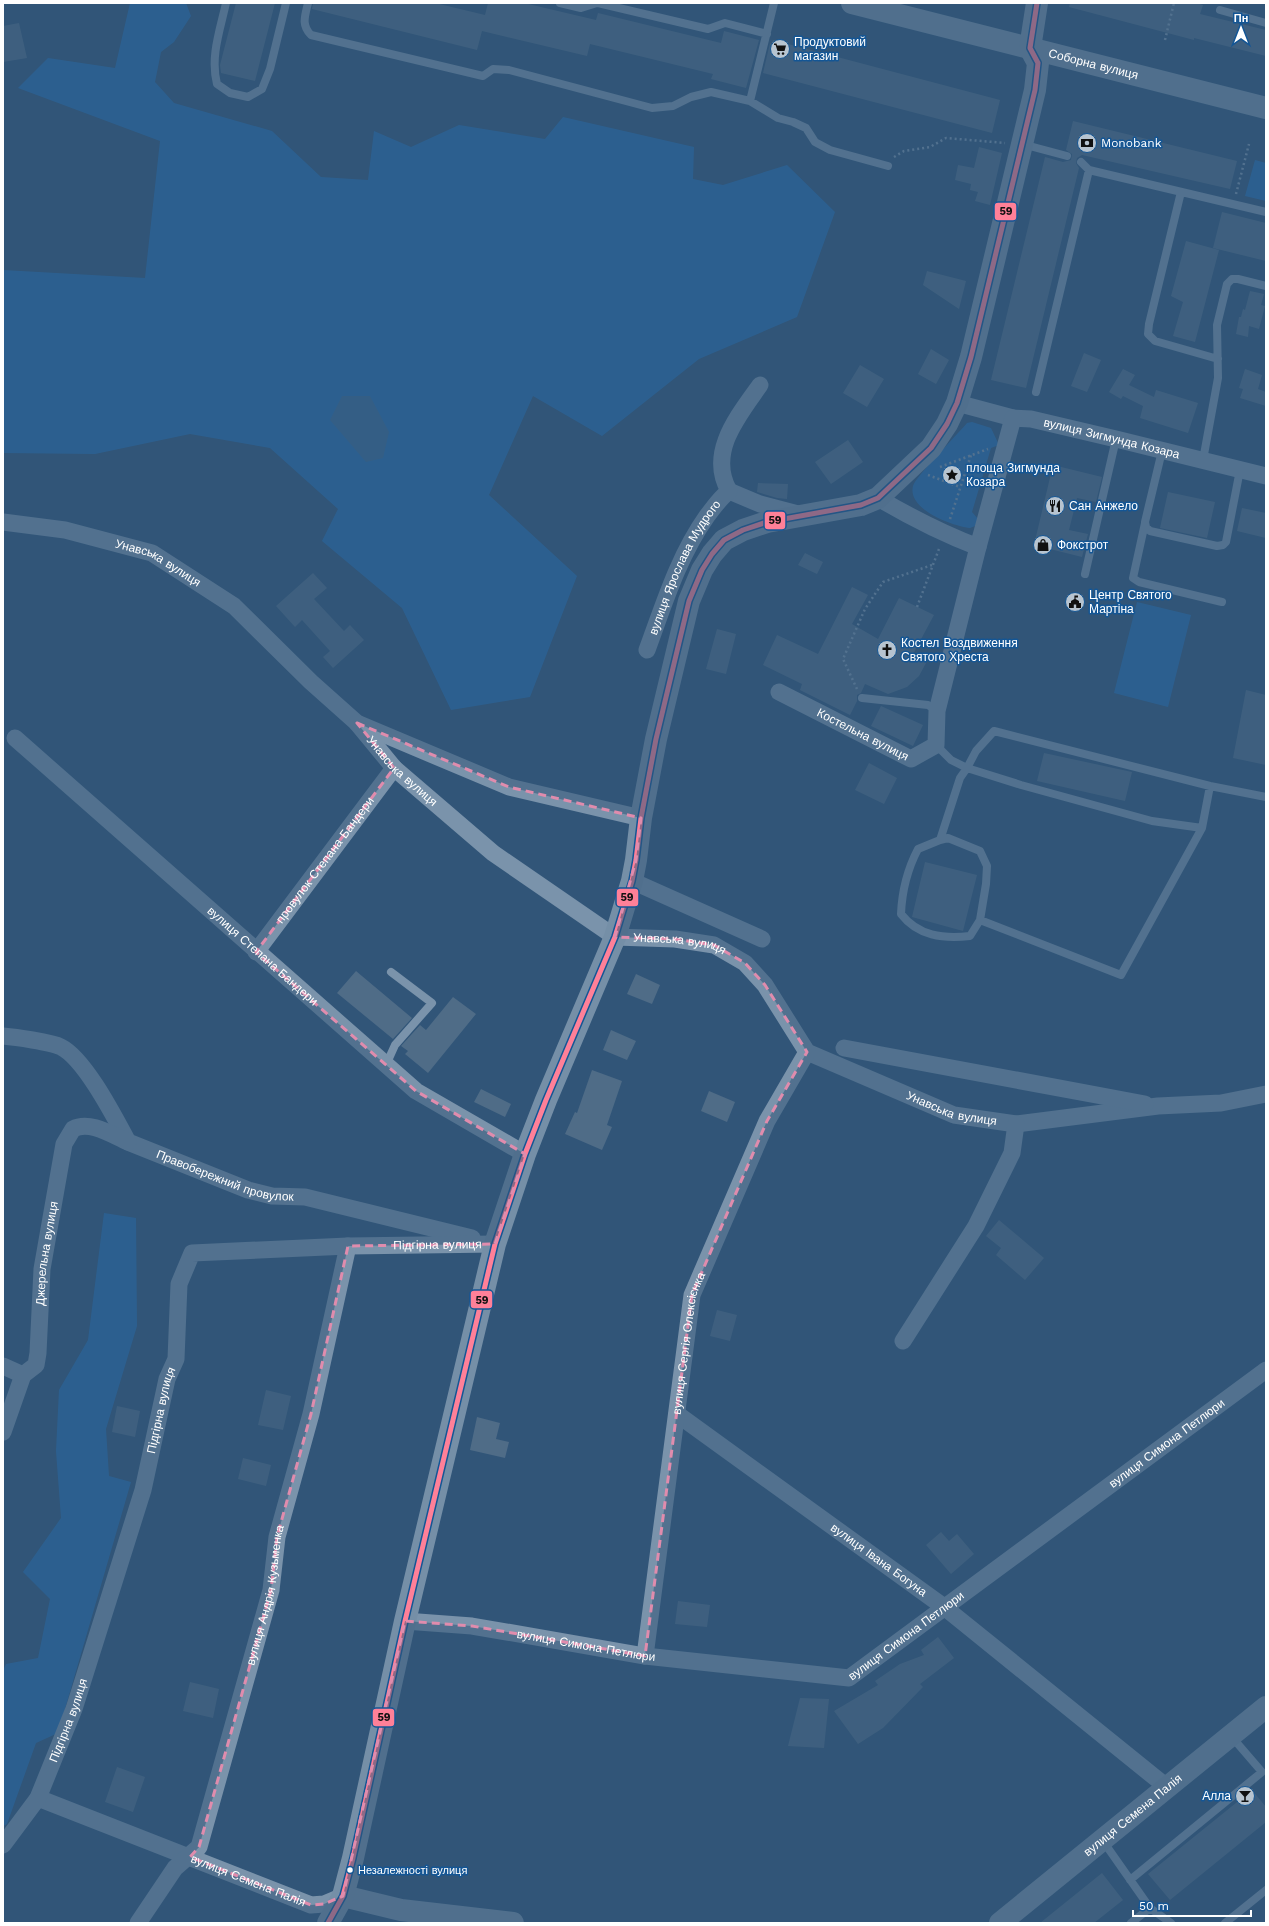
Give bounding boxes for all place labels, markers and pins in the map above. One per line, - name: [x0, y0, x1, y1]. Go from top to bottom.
- place label: Продуктовий магазин: [794, 35, 866, 63]
- supermarket icon: Продуктовий магазин: [769, 38, 791, 60]
- bank icon: Monobank: [1076, 132, 1098, 154]
- place label: Monobank: [1101, 136, 1162, 150]
- place label: площа Зигмунда Козара: [966, 461, 1060, 489]
- place icon: площа Зигмунда Козара: [941, 464, 963, 486]
- restaurant icon: Сан Анжело: [1044, 495, 1066, 517]
- place label: Сан Анжело: [1069, 499, 1138, 513]
- shop icon: Фокстрот: [1032, 534, 1054, 556]
- place label: Фокстрот: [1057, 538, 1109, 552]
- place label: Центр Святого Мартіна: [1089, 588, 1172, 616]
- public building icon: Центр Святого Мартіна: [1064, 591, 1086, 613]
- place label: Костел Воздвиження Святого Хреста: [901, 636, 1018, 664]
- church icon: Костел Воздвиження Святого Хреста: [876, 639, 898, 661]
- bar icon: Алла: [1234, 1785, 1256, 1807]
- place label: Алла: [1202, 1789, 1231, 1803]
- place label: Незалежності вулиця: [358, 1864, 467, 1877]
- marker: Незалежності вулиця: [345, 1865, 355, 1875]

